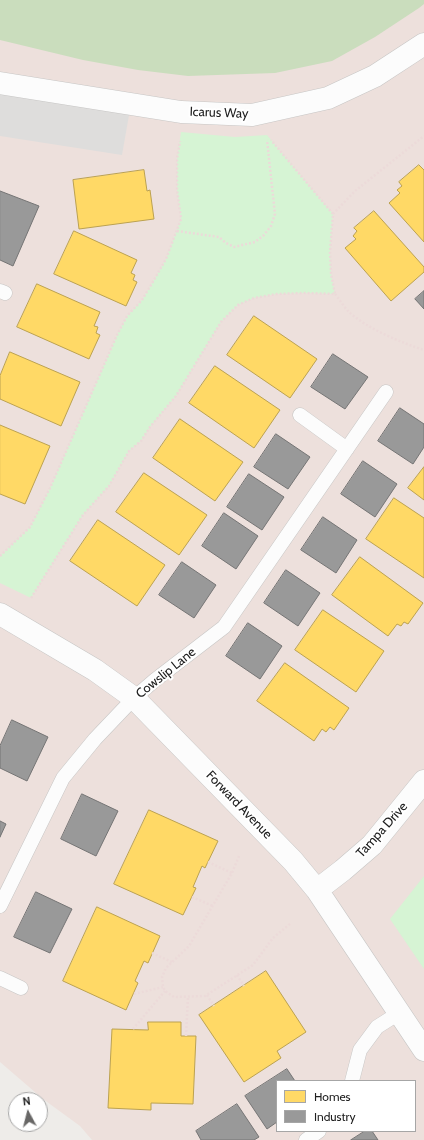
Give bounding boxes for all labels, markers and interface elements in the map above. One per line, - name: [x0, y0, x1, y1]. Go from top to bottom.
- street label: Icarus Way: [189, 104, 249, 122]
- street label: Cowslip Lane: [133, 644, 199, 702]
- street label: Forward Avenue: [203, 768, 275, 842]
- street label: Tampa Drive: [353, 799, 411, 861]
- legend: [276, 1080, 416, 1132]
- text: Homes: [314, 1089, 351, 1104]
- north arrow: [8, 1092, 48, 1132]
- text: N: [22, 1094, 31, 1109]
- text: Industry: [314, 1109, 355, 1124]

